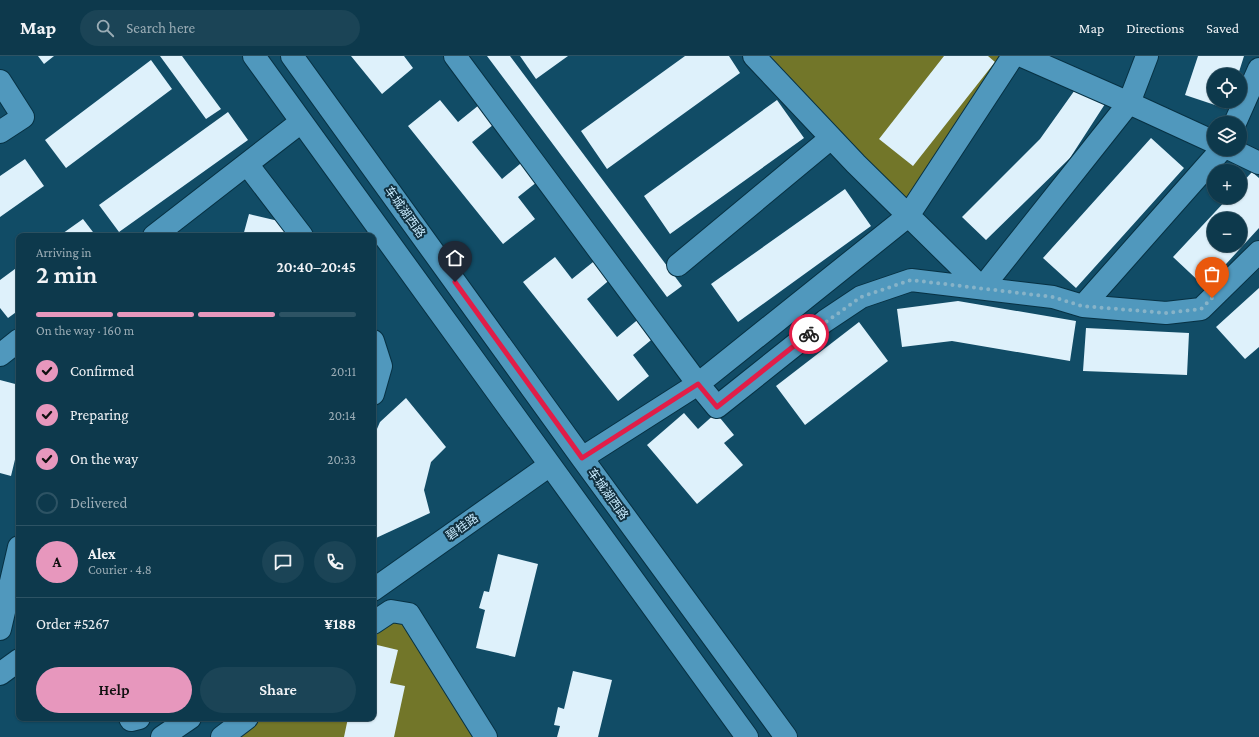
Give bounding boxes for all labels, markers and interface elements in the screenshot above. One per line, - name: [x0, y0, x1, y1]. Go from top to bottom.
- search box: [80, 10, 360, 46]
- text: Map: [20, 17, 56, 38]
- icon: search: [94, 17, 116, 39]
- text: Search here: [126, 20, 195, 36]
- text: Map: [1079, 20, 1104, 36]
- text: Directions: [1126, 20, 1184, 36]
- text: Saved: [1206, 20, 1239, 36]
- map controls: [1207, 68, 1247, 252]
- button: locate: [1207, 68, 1247, 108]
- button: layers: [1207, 116, 1247, 156]
- button: +: [1207, 164, 1247, 204]
- street label: 车城湖西路: [382, 184, 428, 240]
- button: −: [1207, 212, 1247, 252]
- pin: [438, 241, 472, 282]
- text: Arriving in: [36, 245, 92, 260]
- icon: home: [444, 247, 466, 269]
- pin: [1195, 257, 1229, 298]
- text: 20:40–20:45: [276, 259, 356, 275]
- text: 2 min: [36, 260, 97, 289]
- icon: bag: [1201, 263, 1223, 285]
- courier: [789, 314, 829, 354]
- text: On the way · 160 m: [36, 323, 134, 338]
- icon: bike: [798, 323, 820, 345]
- icon: check: [36, 360, 58, 382]
- text: Confirmed: [70, 363, 134, 379]
- text: 20:11: [331, 364, 356, 379]
- icon: check: [36, 404, 58, 426]
- text: Preparing: [70, 407, 129, 423]
- text: 20:14: [329, 408, 356, 423]
- icon: check: [36, 448, 58, 470]
- text: On the way: [70, 451, 138, 467]
- text: 20:33: [327, 452, 356, 467]
- street label: 车城湖西路: [585, 466, 631, 522]
- text: Delivered: [70, 495, 127, 511]
- street label: 碧桂路: [443, 511, 481, 543]
- button: chat: [262, 541, 304, 583]
- button: phone: [314, 541, 356, 583]
- text: Alex: [88, 546, 116, 562]
- text: A: [53, 554, 61, 570]
- text: Courier · 4.8: [88, 562, 152, 577]
- text: Order #5267: [36, 616, 109, 632]
- text: ¥188: [324, 616, 356, 632]
- button: Help: [36, 667, 192, 713]
- button: Share: [200, 667, 356, 713]

